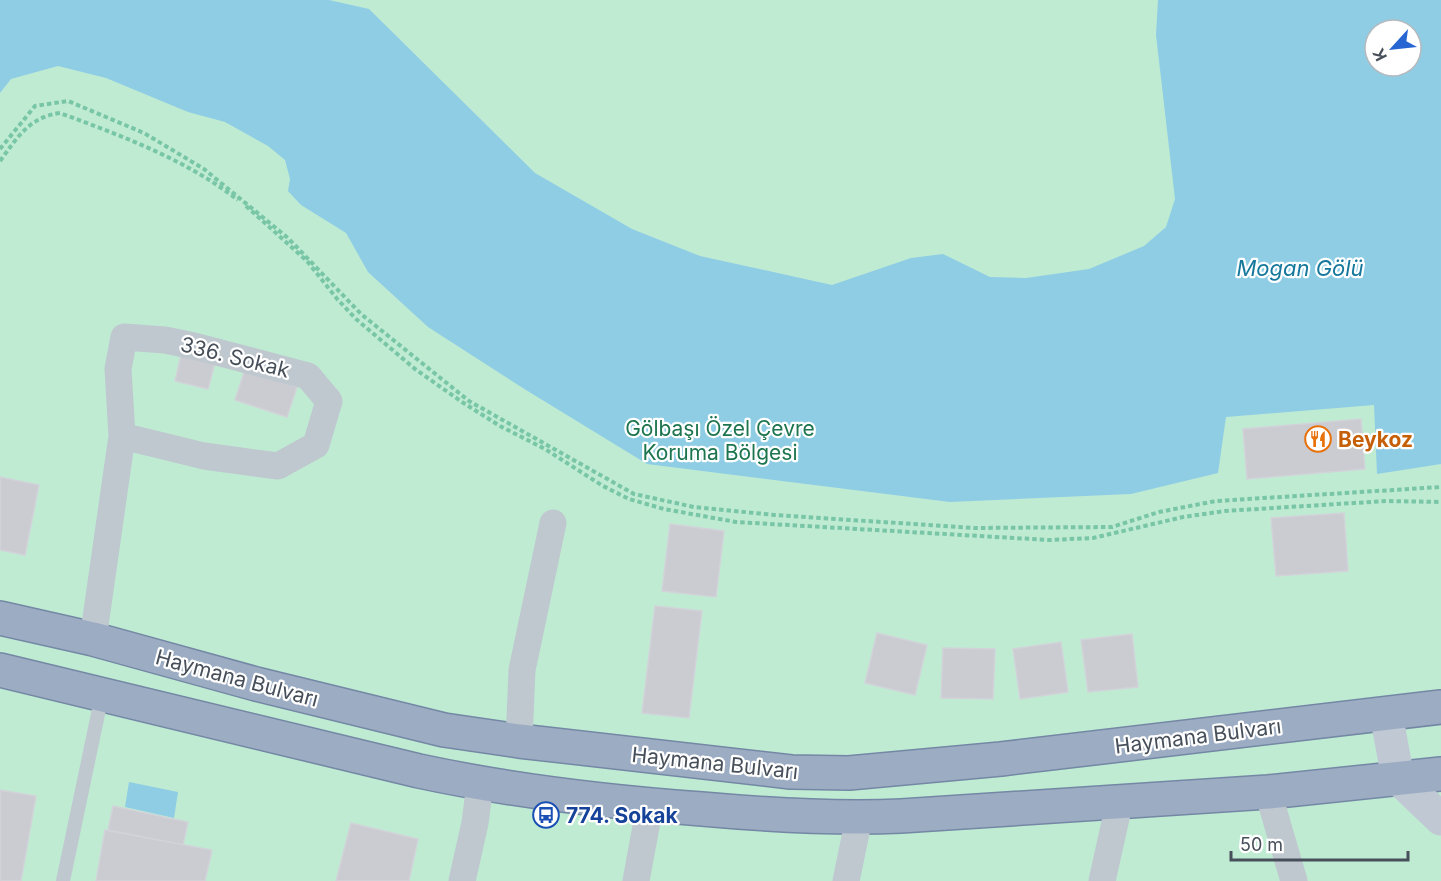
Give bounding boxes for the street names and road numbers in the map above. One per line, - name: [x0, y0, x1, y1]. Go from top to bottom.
- street label: 336. Sokak: [178, 331, 292, 383]
- street label: Haymana Bulvarı: [153, 644, 321, 712]
- street label: Haymana Bulvarı: [1113, 713, 1283, 759]
- street label: Haymana Bulvarı: [630, 742, 800, 784]

